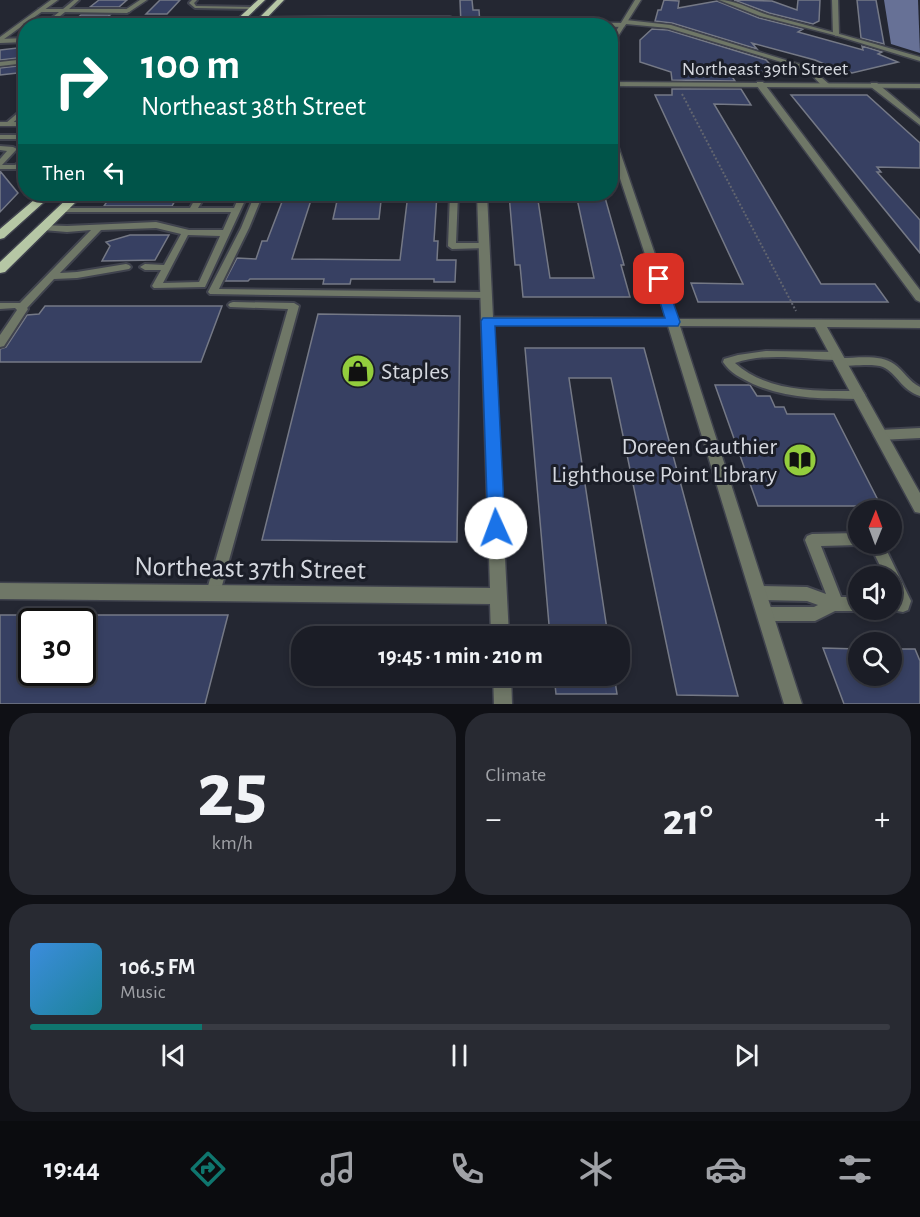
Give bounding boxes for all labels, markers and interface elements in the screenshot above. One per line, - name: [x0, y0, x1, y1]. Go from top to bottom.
- icon: right: [42, 42, 120, 120]
- text: 100 m: [141, 44, 240, 86]
- street label: Northeast 39th Street: [682, 59, 849, 79]
- text: Northeast 38th Street: [141, 93, 366, 120]
- icon: left: [98, 156, 131, 189]
- text: Then: [42, 162, 86, 184]
- pin: [633, 253, 684, 304]
- icon: arrive: [642, 262, 675, 295]
- shop icon: Staples: [340, 353, 376, 389]
- place label: Staples: [381, 360, 449, 384]
- place label: Doreen Gauthier Lighthouse Point Library: [551, 435, 777, 487]
- library icon: Doreen Gauthier Lighthouse Point Library: [782, 442, 818, 478]
- position arrow: [464, 496, 528, 560]
- north arrow: [848, 500, 902, 554]
- map controls: [848, 500, 902, 686]
- street label: Northeast 37th Street: [134, 553, 366, 585]
- button: sound: [848, 566, 902, 620]
- speed limit sign: 30: [18, 608, 96, 686]
- button: search: [848, 632, 902, 686]
- text: 19:45 · 1 min · 210 m: [378, 645, 543, 667]
- text: 25: [197, 753, 267, 831]
- text: Climate: [486, 765, 546, 785]
- text: 21°: [662, 798, 713, 843]
- text: −: [486, 803, 501, 836]
- text: +: [874, 803, 890, 836]
- text: km/h: [212, 833, 253, 853]
- text: 106.5 FM: [120, 956, 195, 978]
- text: Music: [120, 982, 166, 1002]
- icon: previous: [157, 1039, 190, 1072]
- icon: pause: [443, 1039, 476, 1072]
- icon: next: [730, 1039, 763, 1072]
- icon: directions: [187, 1148, 229, 1190]
- icon: music: [317, 1148, 359, 1190]
- icon: phone: [446, 1148, 488, 1190]
- icon: climate: [575, 1148, 617, 1190]
- icon: car: [705, 1148, 747, 1190]
- icon: filters: [834, 1148, 876, 1190]
- text: 19:44: [44, 1155, 100, 1182]

